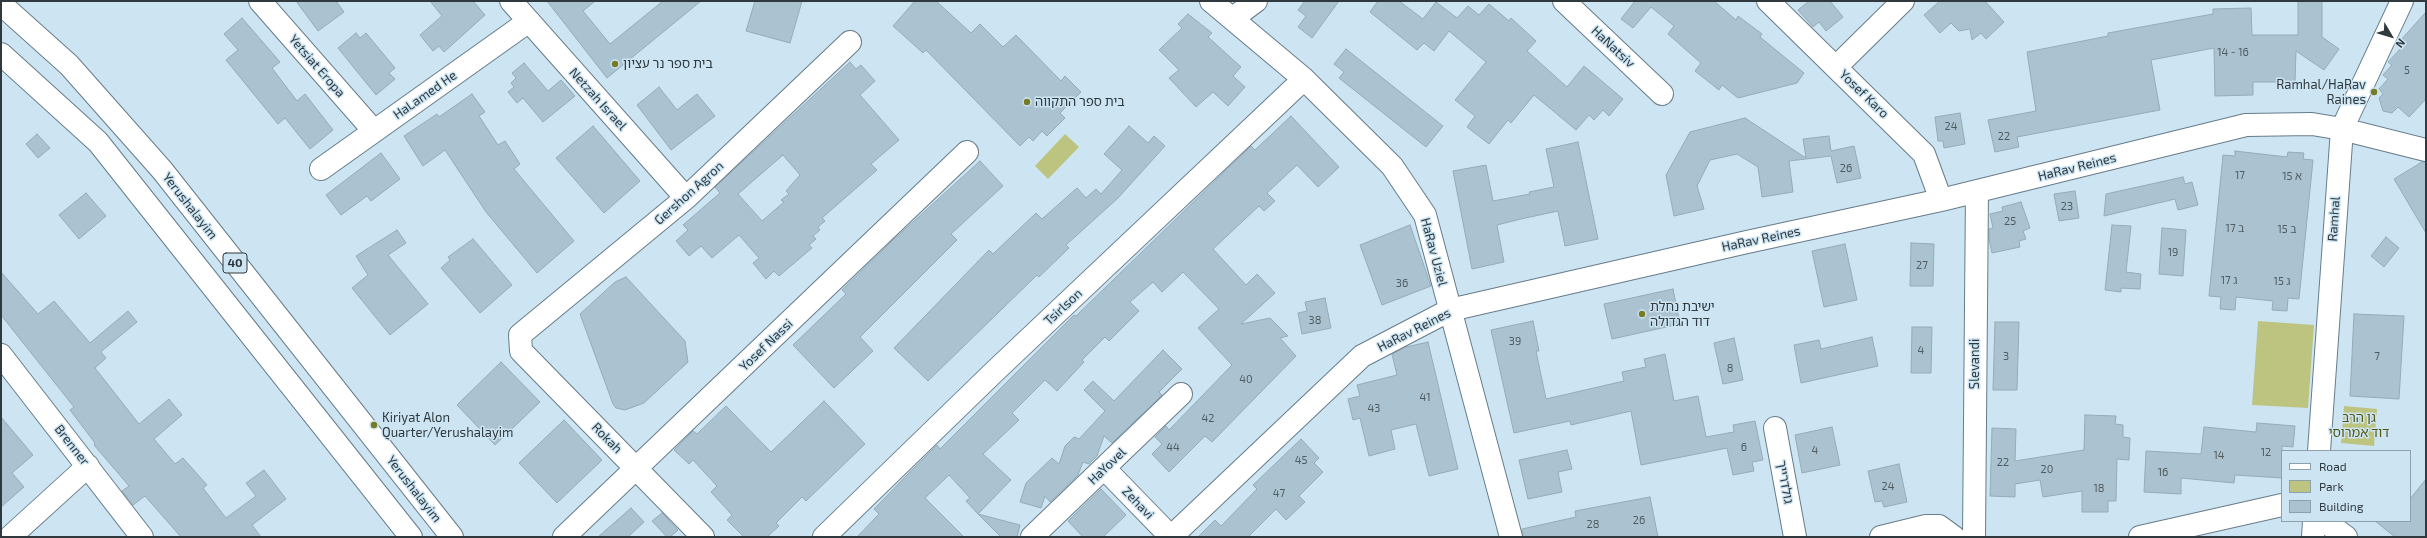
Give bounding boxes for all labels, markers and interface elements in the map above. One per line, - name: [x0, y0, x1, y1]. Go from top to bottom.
- north arrow: [2371, 16, 2411, 56]
- street label: HaNatsiv: [1588, 23, 1638, 71]
- street label: Yetsiat Eropa: [286, 32, 348, 100]
- text: N: [2393, 37, 2408, 51]
- house number: 14 - 16: [2217, 45, 2249, 59]
- place label: בית ספר נר עציון: [623, 56, 713, 72]
- marker: בית ספר נר עציון: [610, 59, 620, 69]
- house number: 5: [2404, 63, 2410, 77]
- street label: Netzah Israel: [566, 65, 630, 133]
- street label: HaLamed He: [390, 67, 460, 123]
- street label: Yosef Karo: [1836, 67, 1892, 121]
- place label: Ramhal/HaRav Raines: [2276, 77, 2366, 108]
- marker: Ramhal/HaRav Raines: [2369, 87, 2379, 97]
- place label: בית ספר התקווה: [1035, 94, 1125, 110]
- marker: בית ספר התקווה: [1022, 97, 1032, 107]
- house number: 24: [1945, 119, 1957, 133]
- house number: 22: [1998, 129, 2010, 143]
- street label: HaRav Reines: [2036, 150, 2118, 184]
- street label: Gershon Agron: [651, 158, 727, 228]
- house number: 26: [1840, 161, 1852, 175]
- house number: 17: [2235, 168, 2245, 182]
- house number: 15 א: [2282, 169, 2302, 183]
- street label: Yerushalayim: [159, 170, 221, 242]
- street label: Ramhal: [2325, 196, 2343, 242]
- house number: 23: [2061, 199, 2073, 213]
- house number: 25: [2004, 214, 2016, 228]
- street label: HaRav Uziel: [1417, 216, 1451, 288]
- house number: 17 ב: [2226, 221, 2244, 235]
- house number: 15 ב: [2277, 222, 2297, 236]
- street label: HaRav Reines: [1720, 223, 1802, 255]
- house number: 19: [2168, 245, 2178, 259]
- road number: 40: [223, 253, 247, 273]
- house number: 27: [1916, 258, 1928, 272]
- house number: 17 ג: [2221, 273, 2237, 287]
- house number: 15 ג: [2274, 274, 2290, 288]
- house number: 36: [1396, 276, 1408, 290]
- street label: Tsirlson: [1041, 285, 1085, 329]
- place label: ישיבת נחלת דוד הגדולה: [1650, 299, 1715, 330]
- street label: HaRav Reines: [1375, 305, 1453, 355]
- marker: ישיבת נחלת דוד הגדולה: [1637, 309, 1647, 319]
- house number: 38: [1309, 313, 1321, 327]
- street label: Yosef Nassi: [736, 316, 796, 374]
- house number: 39: [1509, 334, 1521, 348]
- street label: Slevandi: [1967, 339, 1983, 389]
- house number: 4: [1918, 343, 1924, 357]
- house number: 3: [2003, 349, 2009, 363]
- house number: 7: [2374, 349, 2380, 363]
- house number: 8: [1727, 361, 1733, 375]
- house number: 40: [1239, 372, 1253, 386]
- house number: 41: [1419, 390, 1431, 404]
- house number: 43: [1368, 401, 1380, 415]
- place label: Kiriyat Alon Quarter/Yerushalayim: [382, 410, 513, 441]
- park label: גן הרב דוד אמרוסי: [2329, 410, 2389, 441]
- house number: 42: [1202, 411, 1214, 425]
- marker: Kiriyat Alon Quarter/Yerushalayim: [369, 420, 379, 430]
- street label: Rokah: [589, 420, 625, 456]
- street label: Brenner: [51, 422, 93, 468]
- house number: 44: [1166, 440, 1180, 454]
- house number: 6: [1741, 440, 1747, 454]
- house number: 4: [1812, 443, 1818, 457]
- street label: HaYovel: [1085, 444, 1129, 488]
- house number: 12: [2261, 445, 2271, 459]
- house number: 14: [2213, 448, 2225, 462]
- legend: [2281, 450, 2411, 522]
- street label: Yerushalayim: [383, 453, 445, 525]
- house number: 45: [1295, 453, 1307, 467]
- house number: 22: [1997, 455, 2009, 469]
- street label: גולדרייך: [1774, 459, 1796, 505]
- text: Road: [2319, 459, 2347, 473]
- house number: 20: [2041, 462, 2053, 476]
- house number: 16: [2158, 465, 2168, 479]
- house number: 24: [1882, 479, 1894, 493]
- text: Park: [2319, 479, 2344, 493]
- house number: 18: [2093, 481, 2105, 495]
- street label: Zehavi: [1119, 484, 1157, 522]
- house number: 47: [1273, 486, 1285, 500]
- text: Building: [2319, 499, 2363, 513]
- house number: 26: [1633, 513, 1645, 527]
- house number: 28: [1587, 517, 1599, 531]

